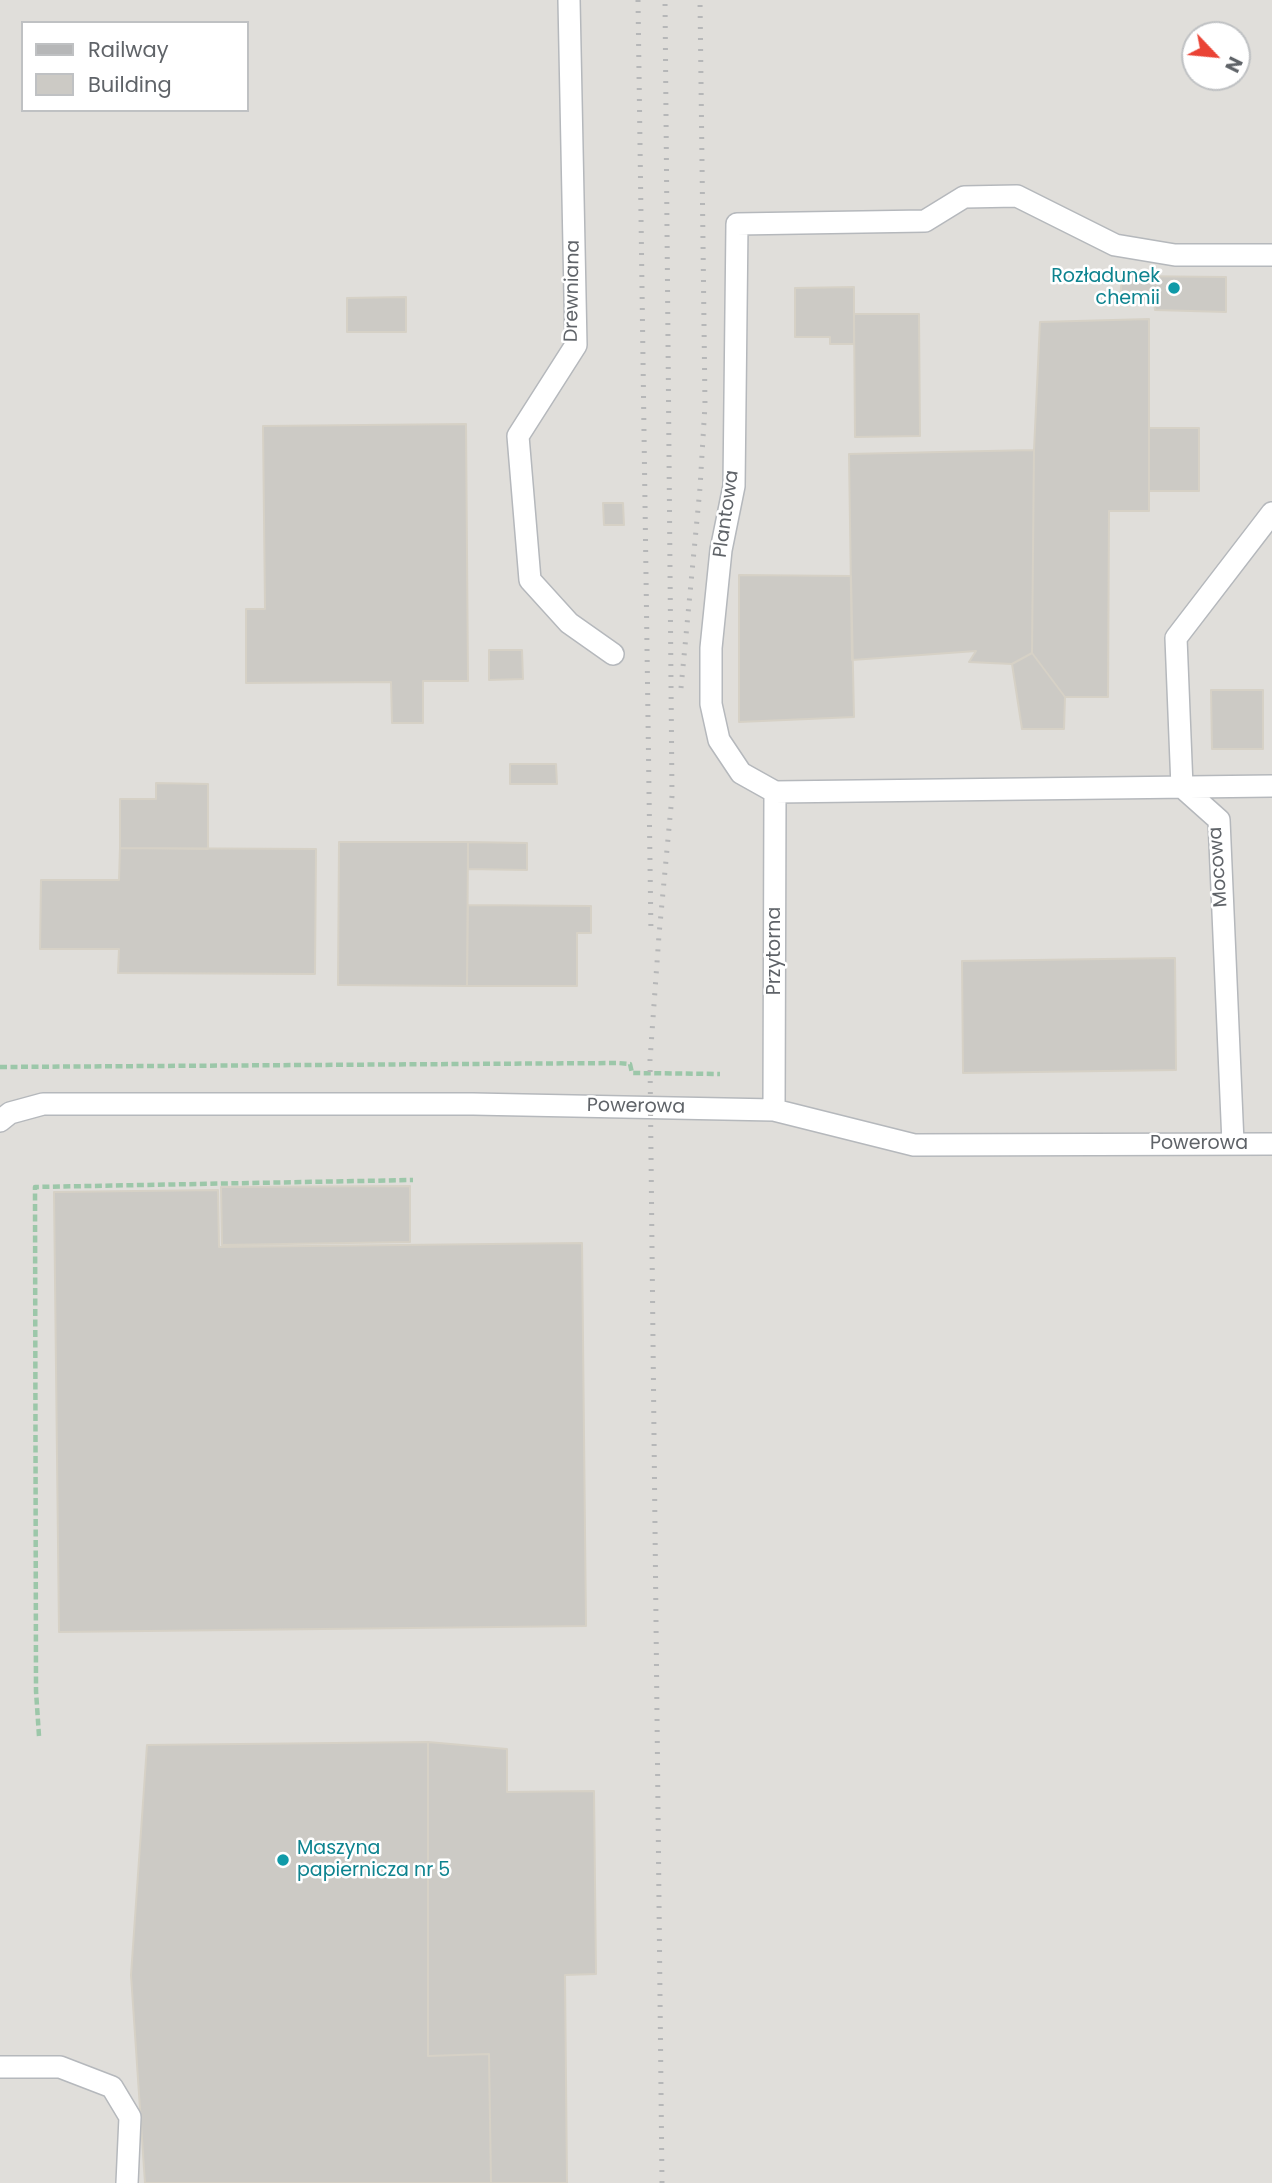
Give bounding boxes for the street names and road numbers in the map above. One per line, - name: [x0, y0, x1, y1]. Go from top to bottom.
- street label: Drewniana: [561, 240, 585, 342]
- street label: Plantowa: [710, 469, 744, 559]
- street label: Mocowa: [1205, 826, 1233, 908]
- street label: Przytorna: [764, 907, 786, 995]
- street label: Powerowa: [587, 1095, 685, 1119]
- street label: Powerowa: [1150, 1133, 1248, 1155]

